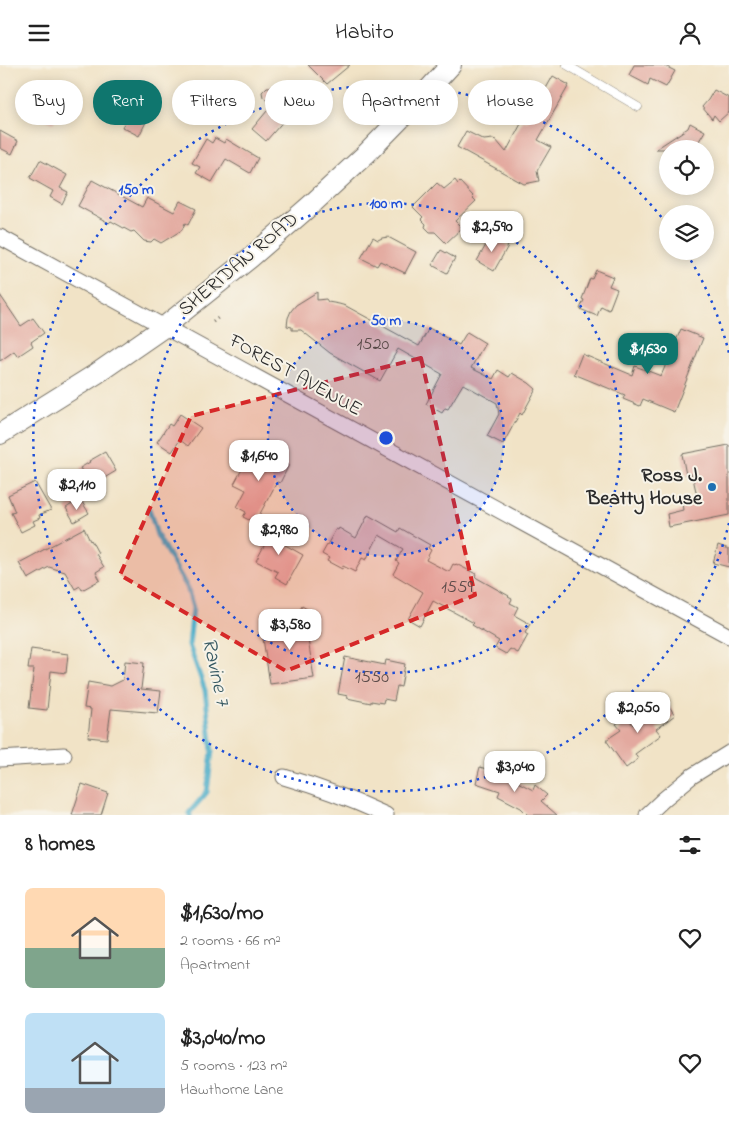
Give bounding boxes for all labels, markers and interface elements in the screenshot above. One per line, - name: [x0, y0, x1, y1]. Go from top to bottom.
- text: Habito: [335, 17, 394, 49]
- icon: menu: [25, 19, 53, 47]
- icon: person: [676, 19, 704, 47]
- chip: Buy: [15, 80, 83, 125]
- chip: Rent: [93, 80, 162, 125]
- chip: Filters: [172, 80, 255, 125]
- chip: New: [265, 80, 333, 125]
- chip: Apartment: [343, 80, 458, 125]
- chip: House: [468, 80, 552, 125]
- map controls: [659, 140, 714, 260]
- button: locate: [659, 140, 714, 195]
- text: 150 m: [118, 179, 154, 201]
- text: 100 m: [369, 193, 403, 215]
- button: layers: [659, 205, 714, 260]
- street label: SHERIDAN ROAD: [173, 206, 305, 324]
- pin: $2,590: [451, 211, 533, 253]
- text: $2,590: [471, 215, 513, 239]
- text: 50 m: [371, 310, 402, 332]
- street label: FOREST AVENUE: [222, 327, 367, 425]
- house number: 1520: [357, 332, 390, 358]
- pin: $1,630: [607, 333, 689, 375]
- text: $1,630: [629, 337, 667, 361]
- centre of rings: [377, 429, 395, 447]
- pin: $1,640: [218, 439, 300, 482]
- text: $1,640: [240, 444, 278, 468]
- place label: Ross J. Beatty House: [586, 462, 703, 515]
- pin: $2,110: [36, 469, 118, 511]
- text: $2,110: [58, 473, 96, 497]
- marker: Ross J. Beatty House: [706, 481, 718, 493]
- pin: $2,980: [238, 513, 320, 556]
- text: $2,980: [260, 518, 298, 542]
- house number: 1559: [441, 575, 473, 601]
- pin: $3,580: [249, 609, 331, 651]
- text: $3,580: [269, 613, 311, 637]
- water label: Ravine 7: [193, 635, 237, 710]
- house number: 1550: [355, 665, 389, 691]
- pin: $2,050: [597, 691, 679, 734]
- text: $2,050: [616, 696, 660, 720]
- pin: $3,040: [474, 751, 556, 793]
- text: $3,040: [495, 755, 535, 779]
- text: 8 homes: [25, 830, 95, 860]
- icon: filters: [676, 831, 704, 859]
- text: $1,630/mo: [180, 899, 264, 929]
- icon: home: [65, 908, 125, 968]
- icon: heart: [676, 924, 704, 952]
- text: 2 rooms · 66 m²: [180, 929, 281, 953]
- text: Apartment: [180, 953, 250, 977]
- text: $3,040/mo: [180, 1024, 266, 1054]
- icon: home: [65, 1033, 125, 1093]
- icon: heart: [676, 1049, 704, 1077]
- text: 5 rooms · 123 m²: [180, 1054, 288, 1078]
- text: Hawthorne Lane: [180, 1078, 283, 1102]

